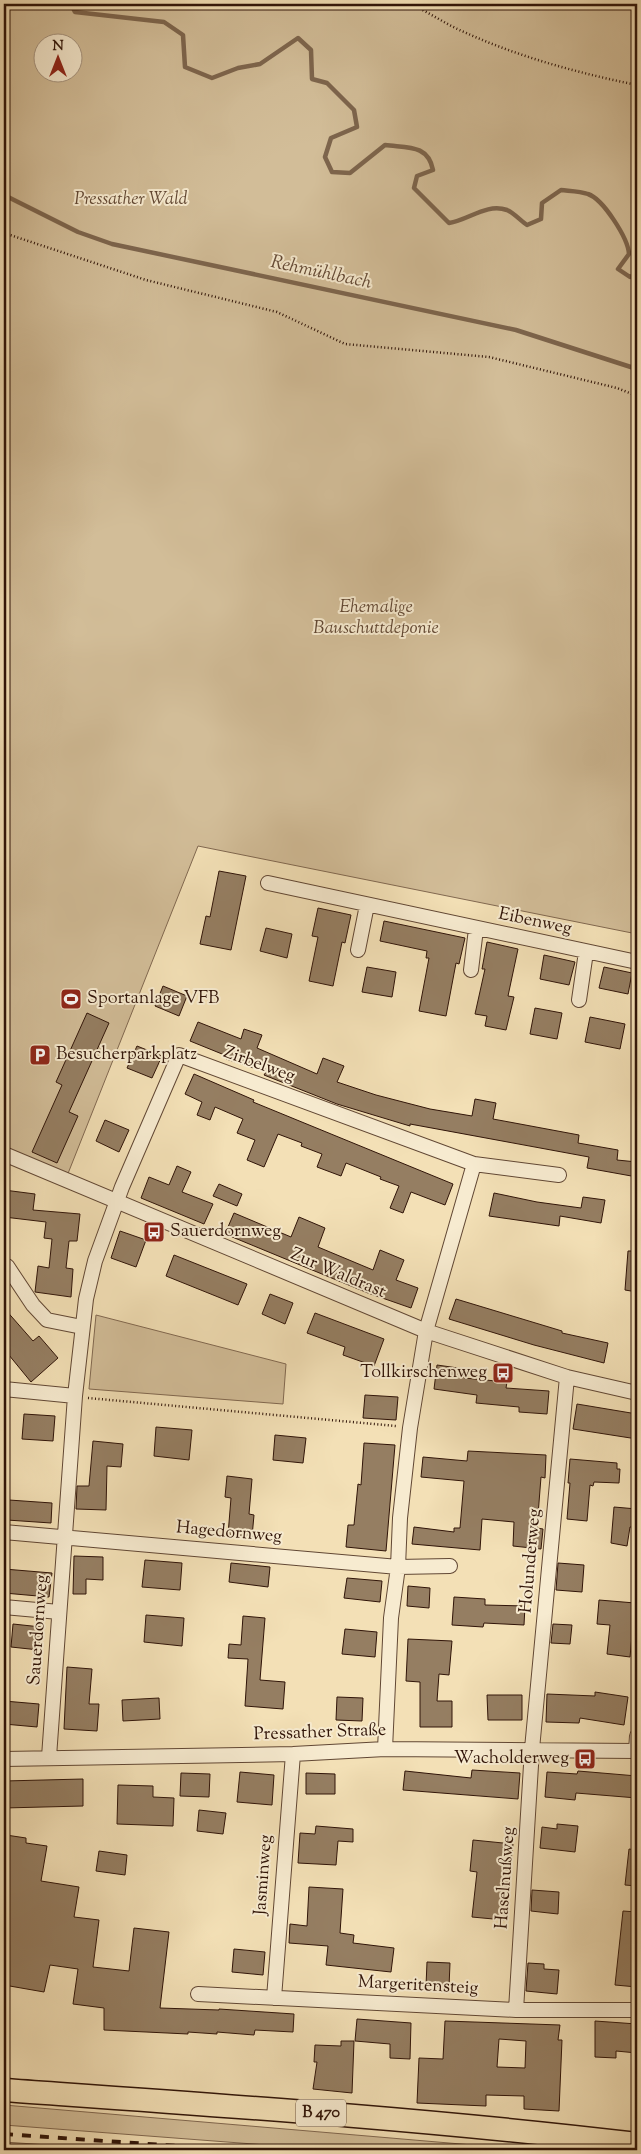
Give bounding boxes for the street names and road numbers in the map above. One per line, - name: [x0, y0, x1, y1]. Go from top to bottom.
- street label: Eibenweg: [496, 902, 574, 942]
- street label: Zirbelweg: [219, 1040, 299, 1090]
- street label: Zur Waldrast: [286, 1242, 390, 1306]
- street label: Holunderweg: [513, 1507, 549, 1614]
- street label: Hagedornweg: [175, 1515, 283, 1551]
- street label: Sauerdornweg: [22, 1573, 56, 1686]
- street label: Pressather Straße: [253, 1718, 387, 1748]
- street label: Haselnußweg: [489, 1826, 523, 1930]
- street label: Jasminweg: [248, 1834, 280, 1917]
- street label: Margeritensteig: [357, 1970, 479, 2002]
- road number: B 470: [296, 2100, 346, 2126]

